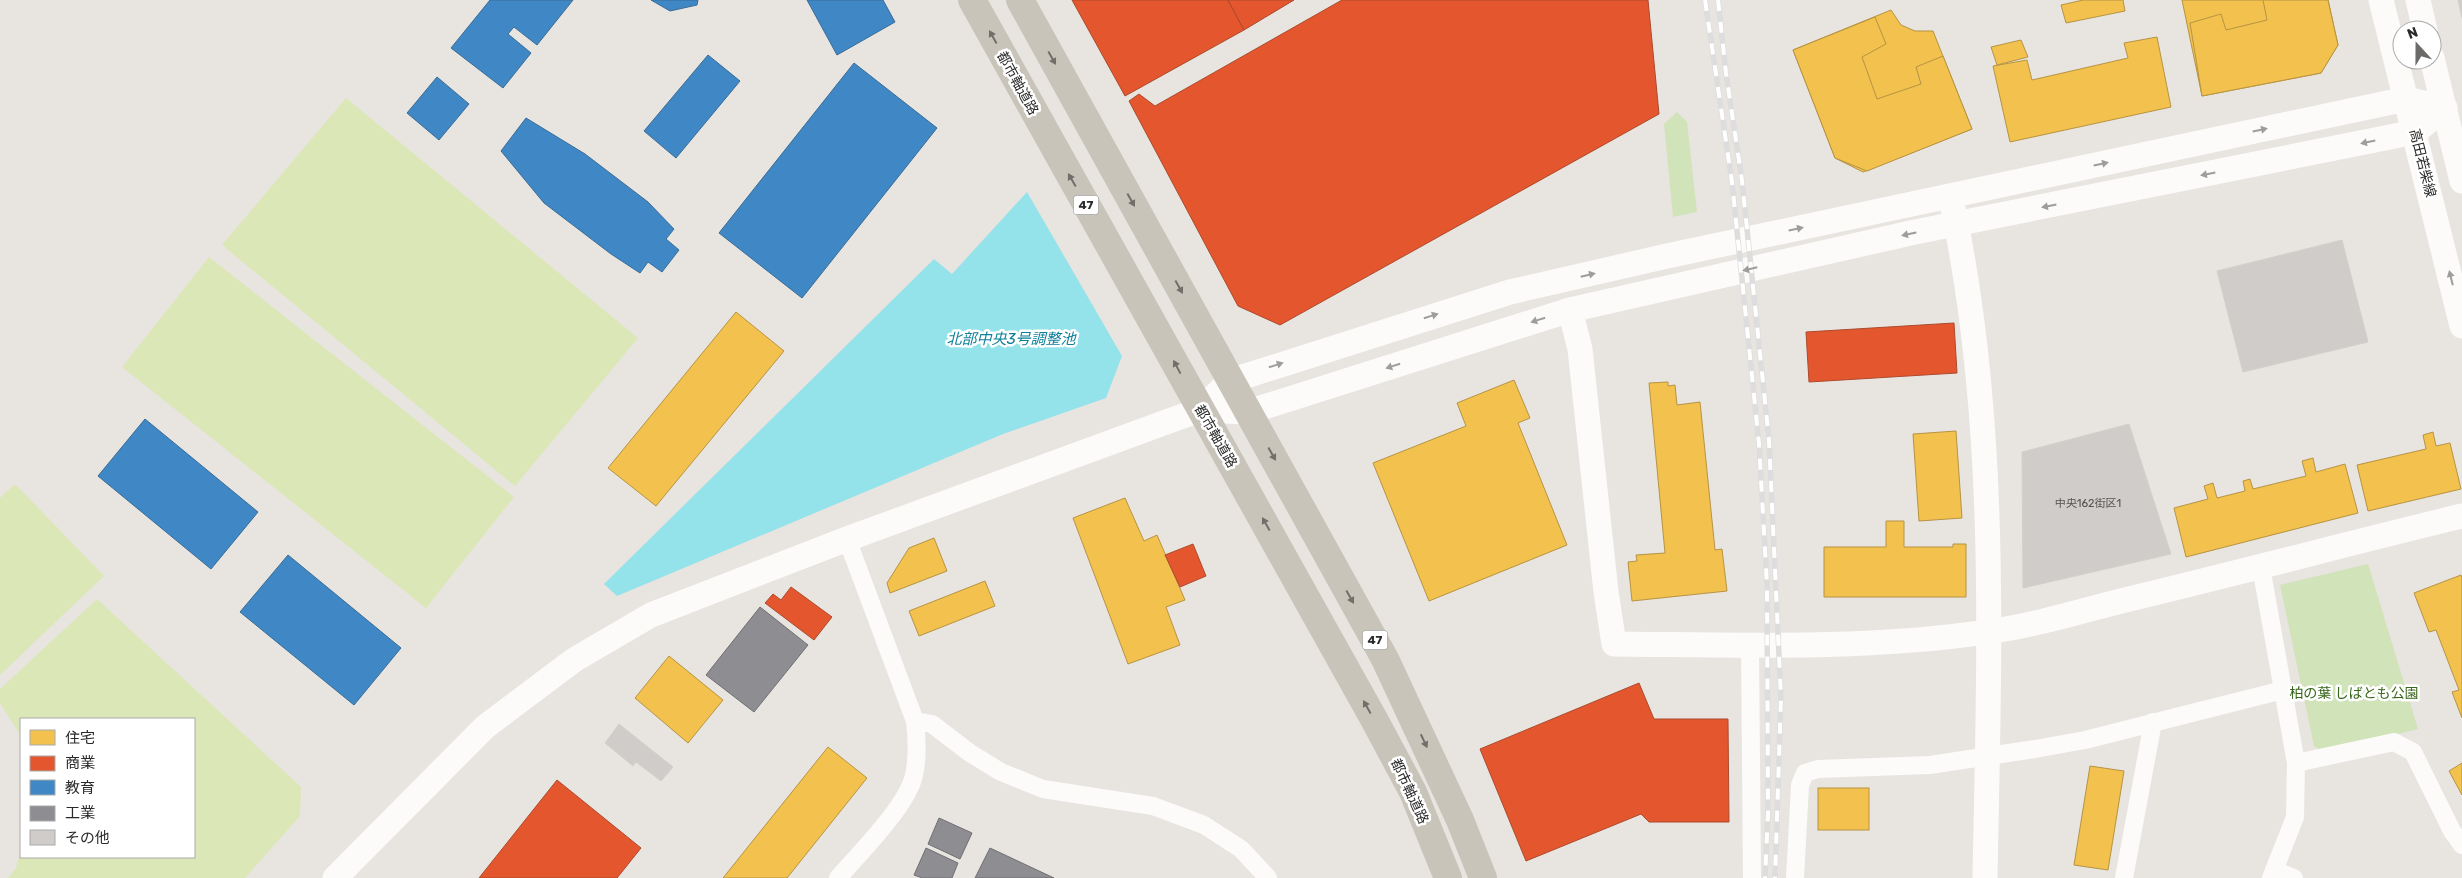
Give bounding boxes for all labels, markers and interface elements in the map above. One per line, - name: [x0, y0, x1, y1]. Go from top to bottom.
- north arrow: [2392, 20, 2442, 70]
- text: N: [2405, 24, 2420, 43]
- one-way arrow: [989, 30, 997, 45]
- street label: 都市軸道路: [993, 49, 1042, 118]
- one-way arrow: [1048, 51, 1057, 64]
- one-way arrow: [2253, 126, 2268, 134]
- street label: 高田若柴線: [2406, 127, 2439, 199]
- one-way arrow: [2359, 139, 2375, 147]
- one-way arrow: [2094, 160, 2109, 168]
- one-way arrow: [2201, 170, 2216, 178]
- one-way arrow: [1067, 173, 1076, 186]
- one-way arrow: [1127, 193, 1135, 207]
- road number: 47: [1074, 196, 1098, 214]
- one-way arrow: [2041, 202, 2056, 210]
- one-way arrow: [1789, 225, 1804, 233]
- one-way arrow: [1901, 230, 1916, 238]
- one-way arrow: [1743, 265, 1758, 273]
- one-way arrow: [1580, 271, 1595, 279]
- one-way arrow: [2447, 271, 2455, 286]
- one-way arrow: [1175, 280, 1183, 295]
- one-way arrow: [1423, 311, 1438, 319]
- one-way arrow: [1530, 317, 1545, 325]
- water label: 北部中央3号調整池: [946, 330, 1078, 348]
- one-way arrow: [1173, 360, 1182, 374]
- one-way arrow: [1268, 360, 1283, 368]
- one-way arrow: [1385, 363, 1400, 371]
- street label: 都市軸道路: [1191, 402, 1240, 471]
- one-way arrow: [1267, 448, 1276, 461]
- house number: 中央162街区1: [2055, 497, 2121, 510]
- one-way arrow: [1262, 516, 1270, 531]
- one-way arrow: [1346, 590, 1355, 603]
- road number: 47: [1362, 630, 1388, 650]
- park label: 柏の葉 しばとも公園: [2289, 685, 2419, 702]
- one-way arrow: [1363, 701, 1372, 714]
- legend: [20, 718, 195, 858]
- text: 住宅: [65, 729, 95, 747]
- one-way arrow: [1419, 734, 1428, 749]
- text: 商業: [65, 754, 95, 772]
- street label: 都市軸道路: [1387, 756, 1432, 827]
- text: 教育: [65, 779, 95, 797]
- text: 工業: [65, 804, 95, 822]
- text: その他: [65, 829, 110, 847]

